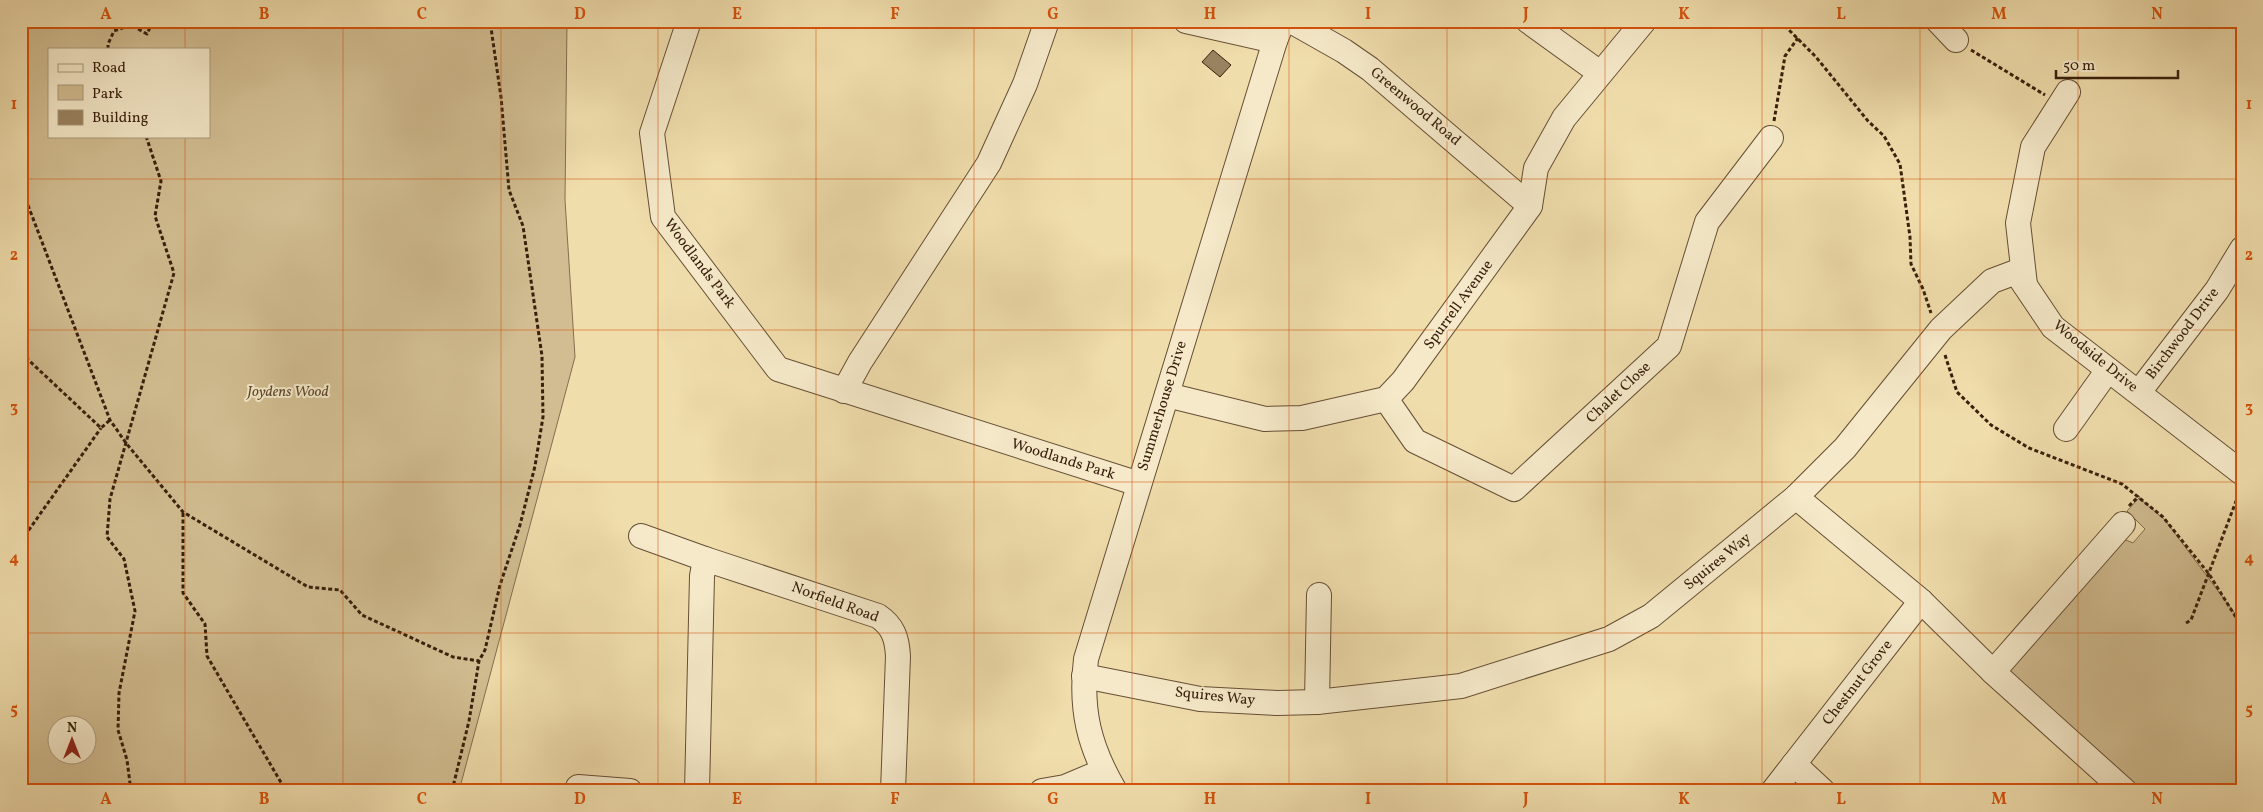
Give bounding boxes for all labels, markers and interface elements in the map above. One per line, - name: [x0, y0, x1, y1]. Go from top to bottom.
- text: A: [100, 4, 112, 26]
- text: B: [259, 4, 270, 26]
- text: C: [417, 4, 427, 26]
- text: D: [574, 4, 586, 26]
- text: E: [732, 4, 742, 26]
- text: F: [890, 4, 900, 26]
- text: G: [1047, 4, 1059, 26]
- text: H: [1204, 4, 1216, 26]
- text: I: [1365, 4, 1371, 26]
- text: J: [1522, 4, 1529, 26]
- text: K: [1678, 4, 1690, 26]
- text: L: [1836, 4, 1846, 26]
- text: M: [1991, 4, 2007, 26]
- text: N: [2151, 4, 2163, 26]
- legend: [48, 48, 210, 138]
- scale bar: [2056, 48, 2178, 80]
- text: 50 m: [2063, 56, 2095, 77]
- text: Road: [92, 58, 126, 79]
- street label: Greenwood Road: [1365, 63, 1465, 151]
- text: Park: [92, 84, 123, 105]
- text: 1: [11, 94, 17, 116]
- text: 1: [2246, 94, 2252, 116]
- text: Building: [92, 108, 149, 129]
- street label: Woodlands Park: [658, 215, 740, 313]
- text: 2: [10, 245, 18, 267]
- text: 2: [2245, 245, 2253, 267]
- street label: Spurrell Avenue: [1419, 256, 1499, 354]
- street label: Birchwood Drive: [2141, 284, 2225, 384]
- street label: Woodside Drive: [2048, 316, 2142, 398]
- street label: Summerhouse Drive: [1133, 338, 1193, 474]
- street label: Chalet Close: [1582, 357, 1656, 429]
- park label: Joydens Wood: [245, 382, 329, 403]
- text: 3: [10, 397, 18, 419]
- text: 3: [2245, 397, 2253, 419]
- street label: Woodlands Park: [1008, 434, 1118, 486]
- street label: Squires Way: [1680, 528, 1756, 596]
- text: 4: [9, 548, 19, 570]
- text: 4: [2244, 548, 2254, 570]
- street label: Norfield Road: [788, 577, 882, 629]
- street label: Chestnut Grove: [1818, 636, 1898, 730]
- street label: Squires Way: [1174, 682, 1256, 712]
- text: 5: [10, 699, 18, 721]
- text: 5: [2245, 699, 2253, 721]
- north arrow: [48, 714, 98, 764]
- text: N: [67, 719, 77, 738]
- text: A: [100, 789, 112, 811]
- text: B: [259, 789, 270, 811]
- text: C: [417, 789, 427, 811]
- text: D: [574, 789, 586, 811]
- text: E: [732, 789, 742, 811]
- text: F: [890, 789, 900, 811]
- text: G: [1047, 789, 1059, 811]
- text: H: [1204, 789, 1216, 811]
- text: I: [1365, 789, 1371, 811]
- text: J: [1522, 789, 1529, 811]
- text: K: [1678, 789, 1690, 811]
- text: L: [1836, 789, 1846, 811]
- text: M: [1991, 789, 2007, 811]
- text: N: [2151, 789, 2163, 811]

